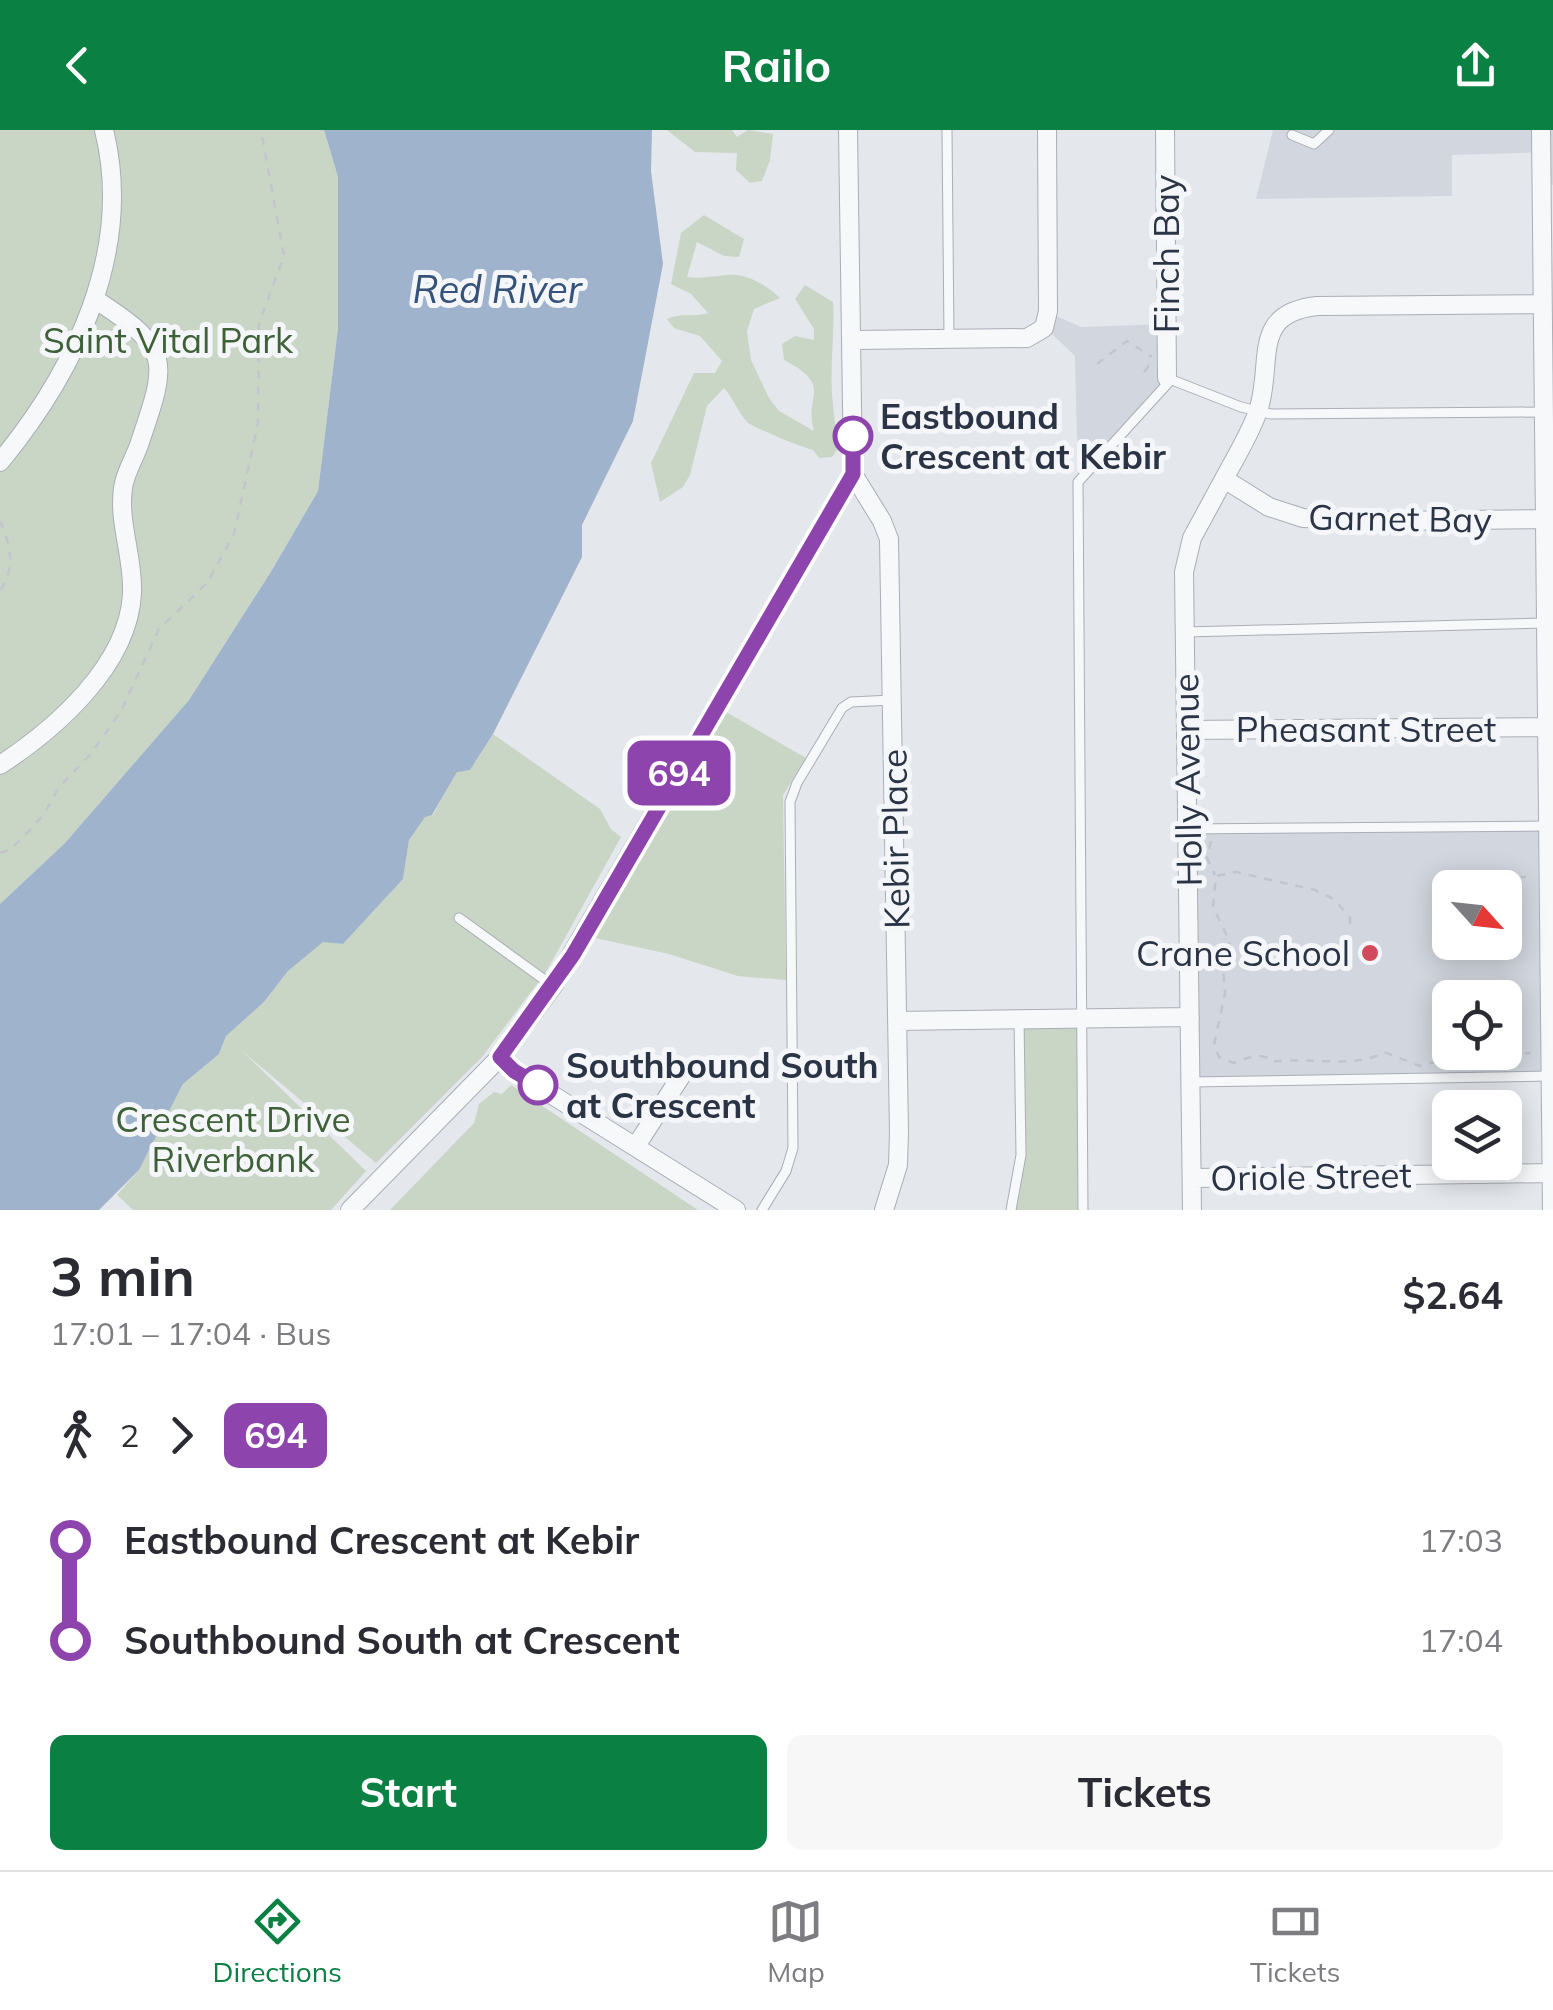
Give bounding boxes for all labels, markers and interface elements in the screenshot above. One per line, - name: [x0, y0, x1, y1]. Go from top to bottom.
- text: Railo: [722, 37, 831, 93]
- icon: back: [50, 38, 105, 93]
- icon: share: [1448, 38, 1503, 93]
- street label: Finch Bay: [1144, 174, 1188, 333]
- water label: Red River: [413, 265, 584, 313]
- park label: Saint Vital Park: [43, 318, 294, 362]
- place label: Eastbound Crescent at Kebir: [880, 394, 1166, 478]
- marker: Eastbound Crescent at Kebir: [834, 417, 872, 455]
- street label: Garnet Bay: [1308, 494, 1492, 542]
- street label: Holly Avenue: [1163, 673, 1211, 887]
- street label: Pheasant Street: [1236, 707, 1496, 751]
- line badge: 694: [622, 740, 736, 806]
- street label: Kebir Place: [871, 749, 919, 929]
- text: 694: [647, 751, 711, 795]
- north arrow: [1432, 870, 1522, 960]
- map controls: [1432, 870, 1522, 1180]
- place label: Crane School: [1136, 931, 1350, 975]
- marker: Crane School: [1359, 942, 1381, 964]
- button: locate: [1432, 980, 1522, 1070]
- place label: Southbound South at Crescent: [566, 1043, 879, 1127]
- marker: Southbound South at Crescent: [519, 1066, 557, 1104]
- button: layers: [1432, 1090, 1522, 1180]
- park label: Crescent Drive Riverbank: [115, 1097, 351, 1181]
- street label: Oriole Street: [1210, 1152, 1412, 1200]
- text: 3 min: [50, 1241, 195, 1310]
- text: $2.64: [1402, 1271, 1503, 1319]
- text: 17:01 – 17:04 · Bus: [50, 1313, 331, 1353]
- icon: walk: [50, 1408, 105, 1463]
- icon: forward: [154, 1408, 209, 1463]
- text: 694: [244, 1413, 307, 1457]
- text: 2: [120, 1415, 139, 1455]
- text: Eastbound Crescent at Kebir: [124, 1516, 639, 1564]
- text: 17:03: [1419, 1520, 1503, 1560]
- text: Southbound South at Crescent: [124, 1616, 680, 1664]
- text: 17:04: [1419, 1620, 1503, 1660]
- button: Start: [50, 1735, 767, 1850]
- button: Tickets: [787, 1735, 1503, 1850]
- tab: Directions: [213, 1894, 342, 1989]
- tab: Map: [767, 1894, 825, 1989]
- tab: Tickets: [1250, 1894, 1340, 1989]

